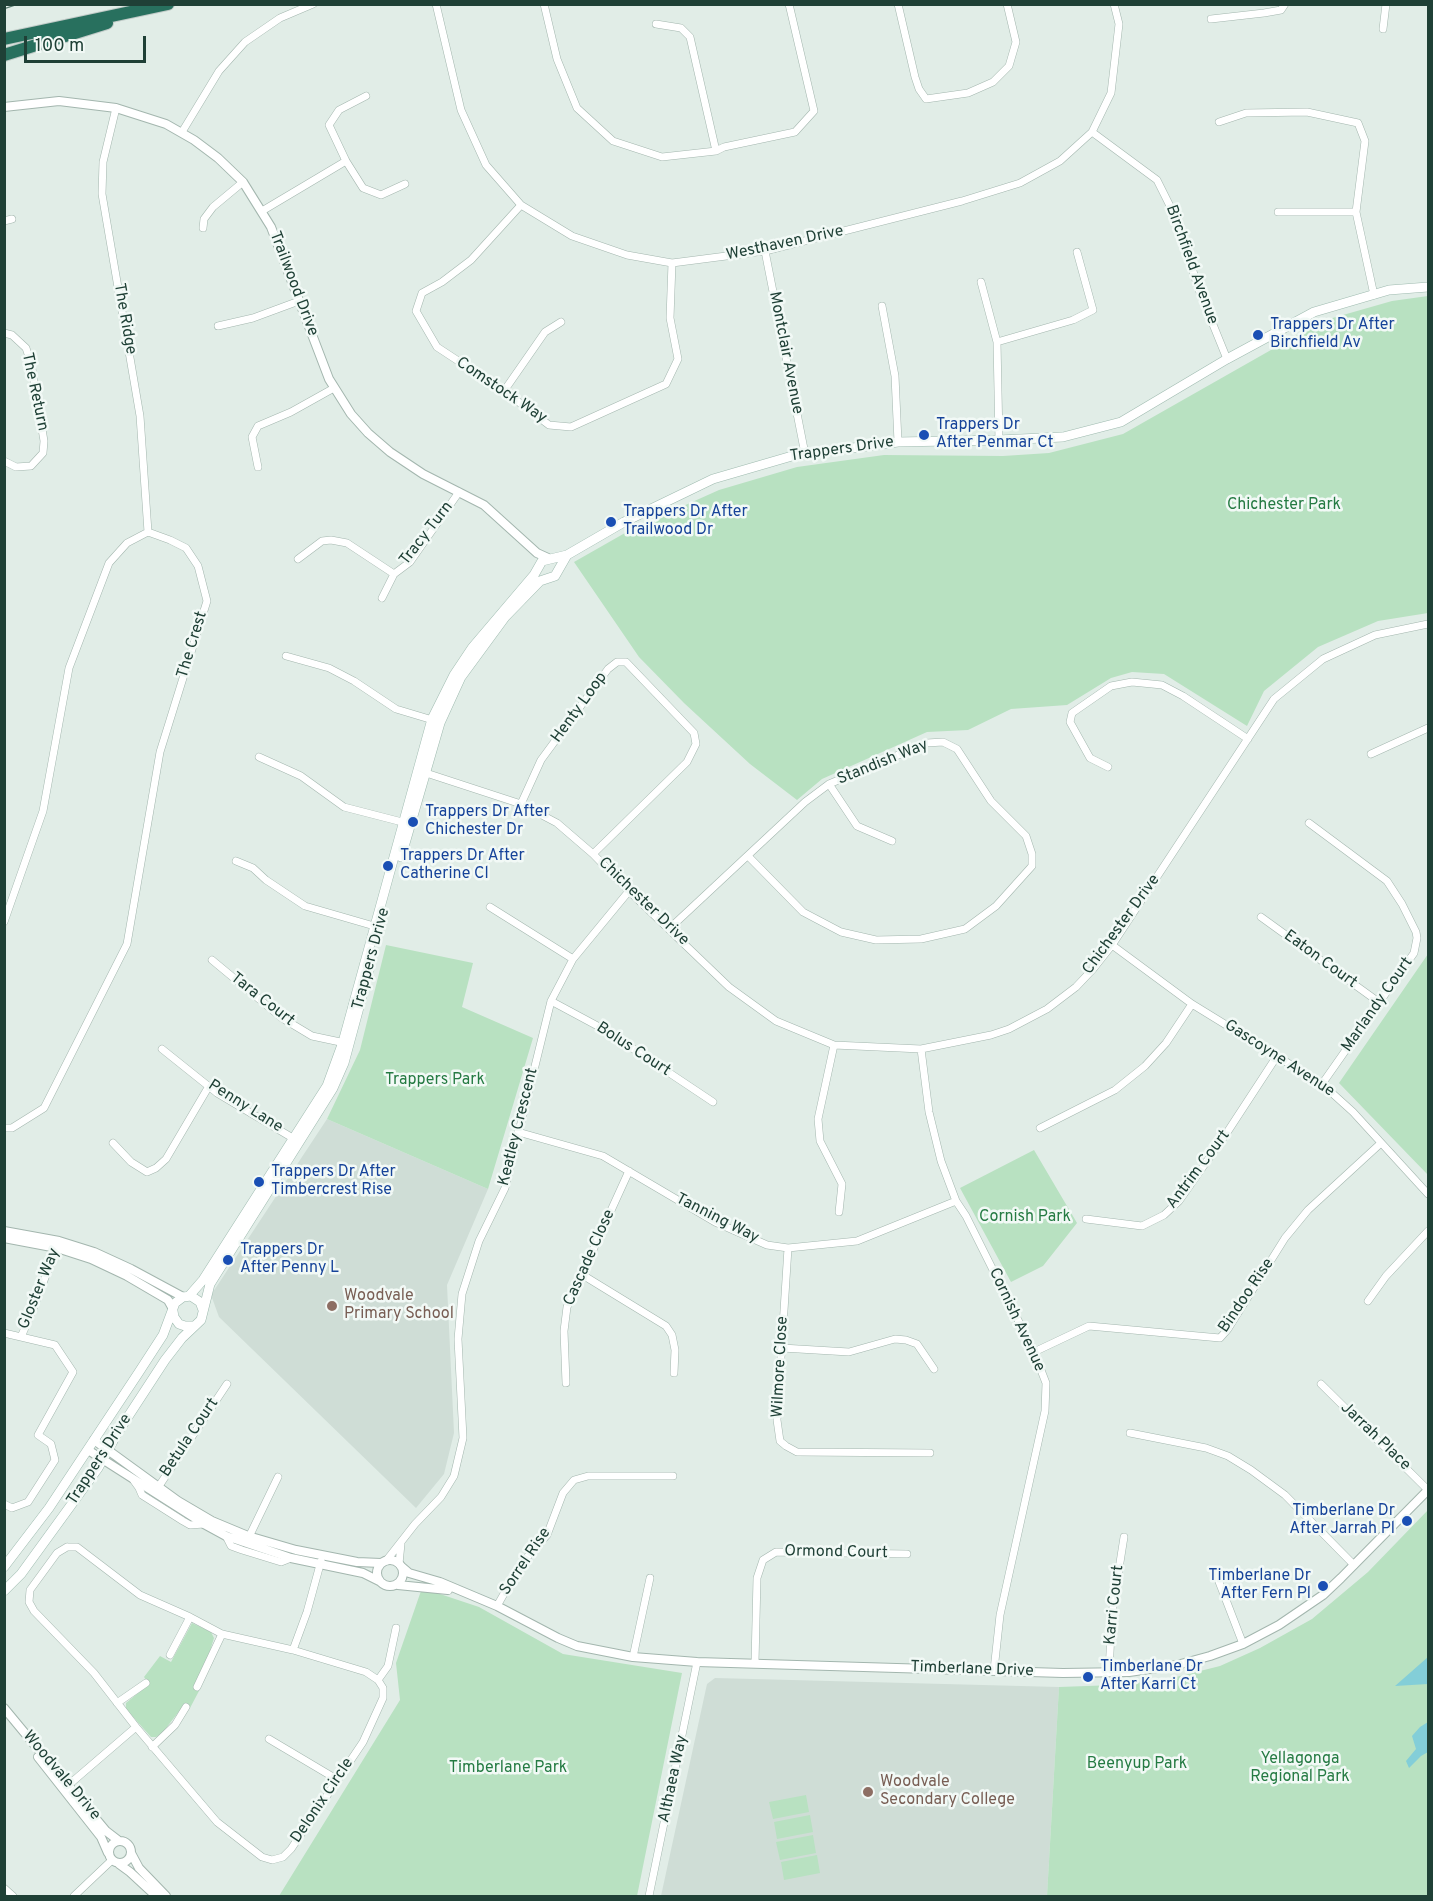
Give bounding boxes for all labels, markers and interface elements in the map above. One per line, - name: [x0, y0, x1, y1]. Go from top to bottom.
- scale bar: [27, 24, 148, 62]
- text: 100 m: [35, 35, 84, 58]
- street label: Birchfield Avenue: [1160, 203, 1222, 327]
- street label: Westhaven Drive: [724, 222, 846, 266]
- street label: Trailwood Drive: [264, 229, 322, 339]
- street label: The Ridge: [108, 282, 140, 356]
- street label: Montclair Avenue: [764, 290, 806, 416]
- place label: Trappers Dr After Birchfield Av: [1270, 316, 1395, 354]
- marker: Trappers Dr After Birchfield Av: [1251, 328, 1265, 342]
- street label: The Return: [16, 351, 52, 433]
- street label: Comstock Way: [452, 354, 550, 428]
- place label: Trappers Dr After Penmar Ct: [936, 416, 1054, 454]
- marker: Trappers Dr After Penmar Ct: [917, 428, 931, 442]
- street label: Trappers Drive: [789, 433, 895, 467]
- park label: Chichester Park: [1227, 496, 1341, 516]
- street label: Tracy Turn: [396, 498, 458, 570]
- place label: Trappers Dr After Trailwood Dr: [623, 503, 748, 541]
- marker: Trappers Dr After Trailwood Dr: [604, 515, 618, 529]
- street label: The Crest: [174, 609, 212, 681]
- street label: Henty Loop: [548, 669, 612, 747]
- street label: Standish Way: [835, 736, 931, 790]
- place label: Trappers Dr After Chichester Dr: [425, 803, 550, 841]
- marker: Trappers Dr After Chichester Dr: [406, 815, 420, 829]
- place label: Trappers Dr After Catherine Cl: [400, 847, 525, 885]
- street label: Chichester Drive: [594, 854, 692, 950]
- marker: Trappers Dr After Catherine Cl: [381, 859, 395, 873]
- street label: Chichester Drive: [1079, 871, 1165, 979]
- street label: Trappers Drive: [349, 906, 395, 1012]
- street label: Eaton Court: [1279, 927, 1361, 993]
- street label: Marlandy Court: [1338, 954, 1418, 1056]
- street label: Tara Court: [226, 969, 298, 1031]
- street label: Gascoyne Avenue: [1220, 1016, 1338, 1102]
- street label: Bolus Court: [592, 1019, 674, 1081]
- street label: Keatley Crescent: [495, 1066, 543, 1188]
- park label: Trappers Park: [385, 1071, 485, 1091]
- street label: Penny Lane: [204, 1076, 286, 1138]
- street label: Antrim Court: [1163, 1127, 1235, 1213]
- place label: Trappers Dr After Timbercrest Rise: [271, 1163, 396, 1201]
- marker: Trappers Dr After Timbercrest Rise: [252, 1175, 266, 1189]
- street label: Tanning Way: [672, 1190, 762, 1248]
- street label: Cascade Close: [560, 1207, 620, 1309]
- park label: Cornish Park: [979, 1208, 1071, 1228]
- place label: Trappers Dr After Penny L: [240, 1241, 339, 1279]
- street label: Gloster Way: [15, 1246, 65, 1332]
- marker: Trappers Dr After Penny L: [221, 1253, 235, 1267]
- street label: Bindoo Rise: [1215, 1255, 1279, 1337]
- street label: Cornish Avenue: [984, 1265, 1048, 1375]
- place label: Woodvale Primary School: [344, 1287, 454, 1325]
- marker: Woodvale Primary School: [325, 1299, 339, 1313]
- street label: Wilmore Close: [769, 1316, 793, 1418]
- street label: Betula Court: [157, 1395, 223, 1481]
- street label: Jarrah Place: [1336, 1399, 1414, 1475]
- street label: Trappers Drive: [63, 1411, 137, 1509]
- place label: Timberlane Dr After Jarrah Pl: [1289, 1502, 1395, 1540]
- marker: Timberlane Dr After Jarrah Pl: [1400, 1514, 1414, 1528]
- street label: Sorrel Rise: [496, 1525, 556, 1599]
- street label: Ormond Court: [784, 1542, 888, 1564]
- street label: Karri Court: [1101, 1564, 1129, 1646]
- place label: Timberlane Dr After Fern Pl: [1208, 1567, 1311, 1605]
- marker: Timberlane Dr After Fern Pl: [1316, 1579, 1330, 1593]
- street label: Timberlane Drive: [910, 1658, 1034, 1682]
- place label: Timberlane Dr After Karri Ct: [1100, 1658, 1203, 1696]
- marker: Timberlane Dr After Karri Ct: [1081, 1670, 1095, 1684]
- street label: Woodvale Drive: [18, 1727, 104, 1825]
- street label: Althaea Way: [655, 1733, 693, 1825]
- park label: Yellagonga Regional Park: [1250, 1750, 1350, 1788]
- street label: Delonix Circle: [287, 1755, 359, 1847]
- park label: Beenyup Park: [1087, 1755, 1187, 1775]
- park label: Timberlane Park: [449, 1759, 567, 1779]
- place label: Woodvale Secondary College: [880, 1773, 1015, 1811]
- marker: Woodvale Secondary College: [861, 1785, 875, 1799]

